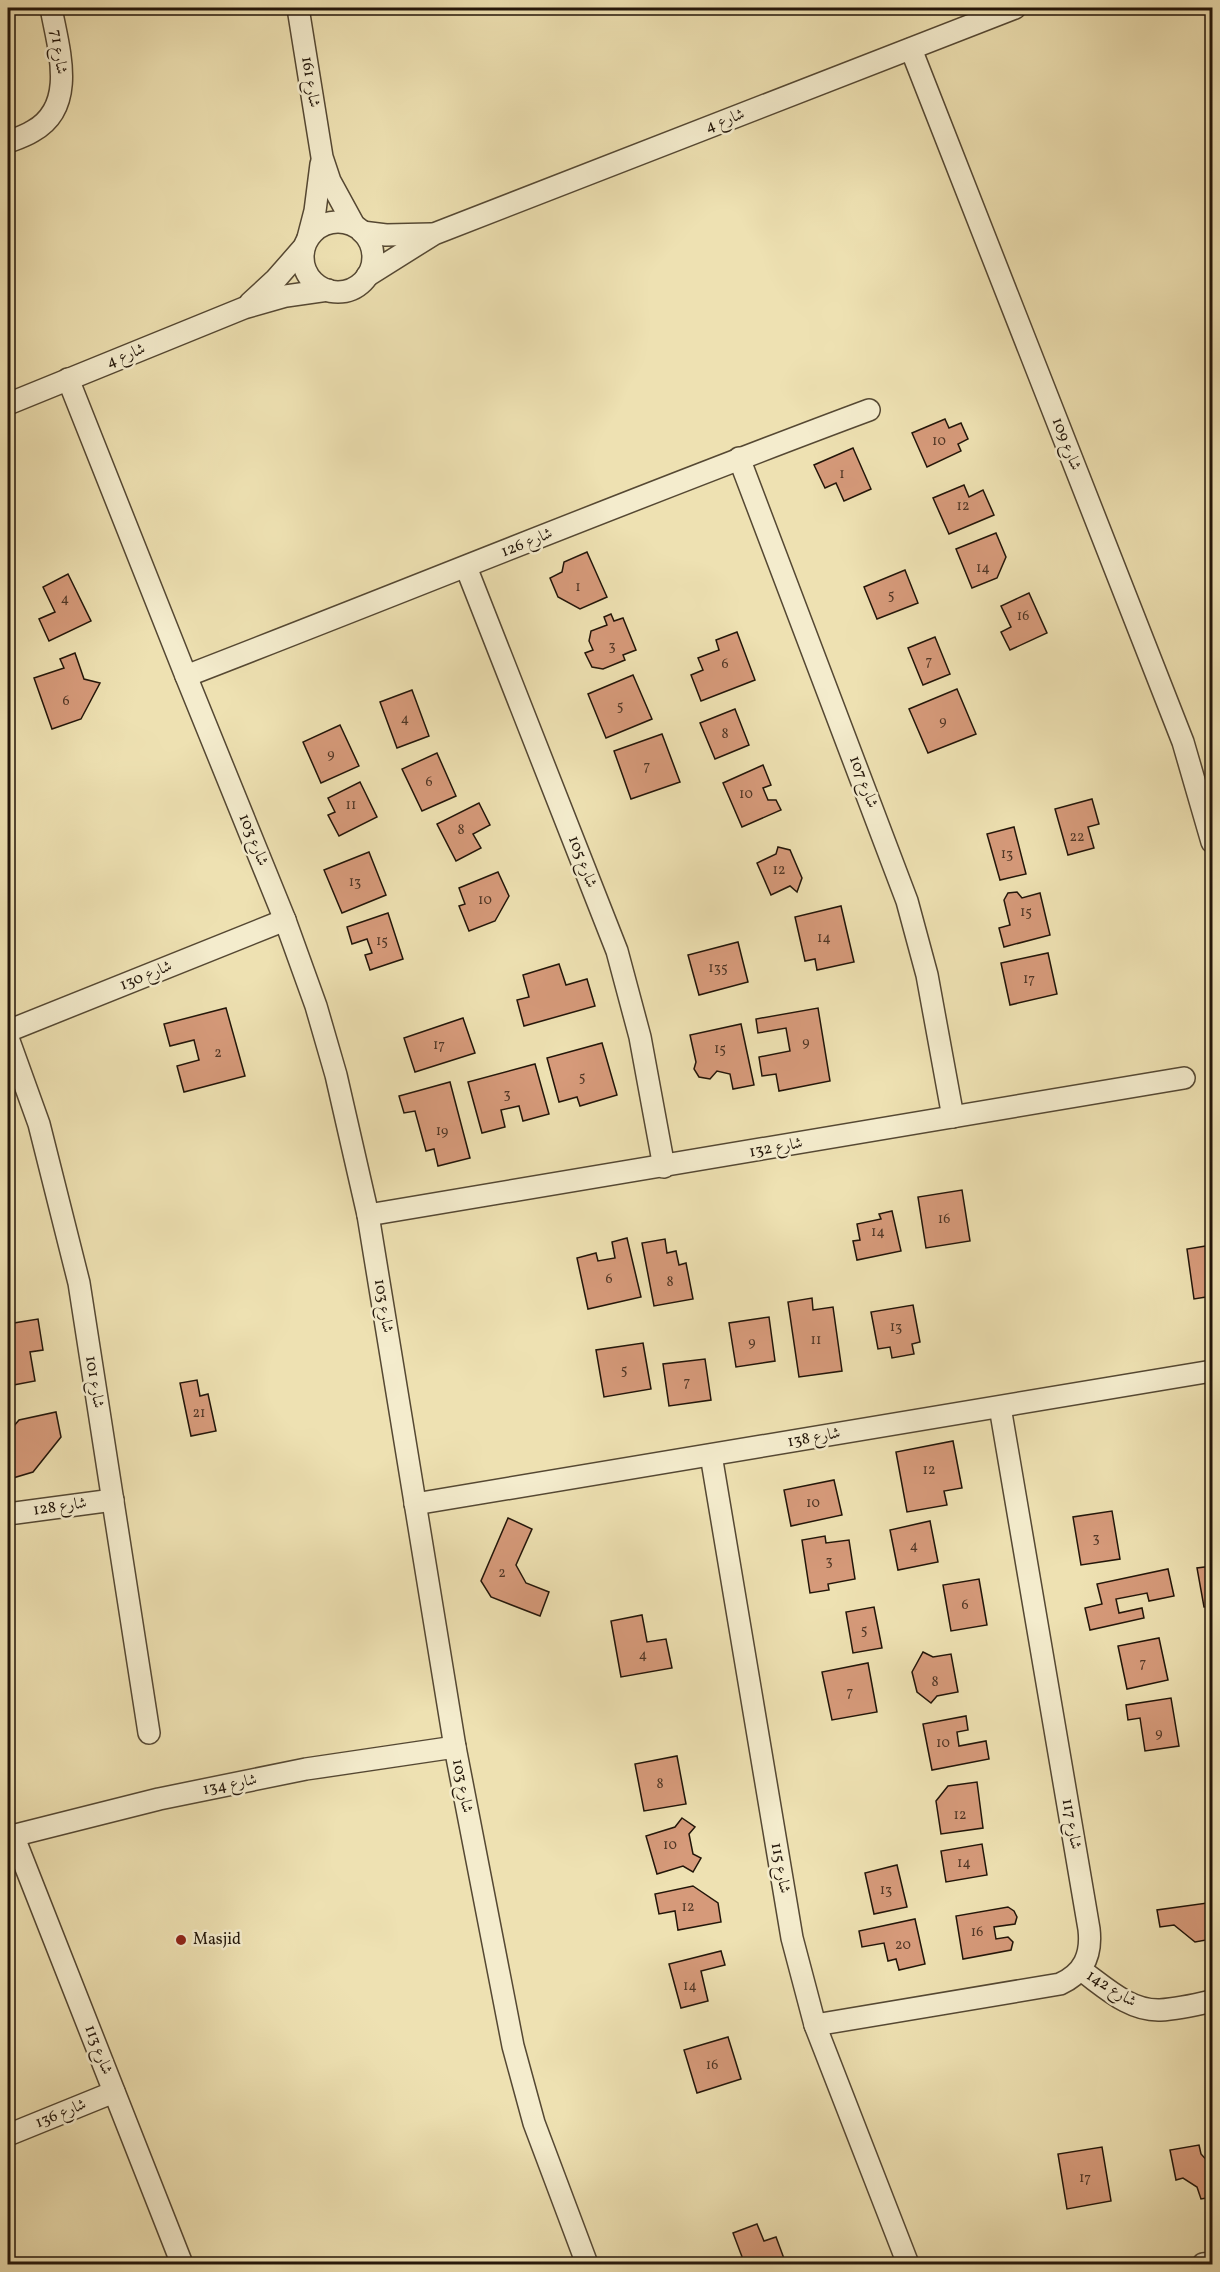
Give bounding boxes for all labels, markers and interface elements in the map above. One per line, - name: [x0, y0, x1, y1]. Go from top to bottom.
- street label: شارع 71: [43, 28, 72, 76]
- street label: شارع 161: [294, 55, 325, 109]
- street label: شارع 4: [702, 103, 748, 139]
- street label: شارع 4: [103, 338, 149, 375]
- street label: شارع 109: [1045, 414, 1086, 474]
- house number: 10: [932, 432, 946, 451]
- house number: 1: [839, 465, 845, 484]
- house number: 12: [957, 497, 969, 516]
- street label: شارع 126: [498, 523, 556, 564]
- house number: 14: [976, 559, 990, 578]
- house number: 1: [575, 578, 581, 597]
- house number: 5: [888, 586, 894, 605]
- house number: 4: [61, 590, 69, 609]
- house number: 16: [1017, 607, 1029, 626]
- house number: 3: [608, 637, 616, 656]
- house number: 7: [926, 652, 933, 671]
- house number: 6: [721, 655, 729, 674]
- house number: 6: [62, 692, 70, 711]
- house number: 5: [617, 697, 623, 716]
- house number: 4: [401, 710, 409, 729]
- house number: 9: [939, 712, 947, 731]
- house number: 8: [721, 725, 729, 744]
- house number: 9: [327, 745, 335, 764]
- street label: شارع 107: [842, 753, 883, 812]
- house number: 7: [644, 757, 651, 776]
- house number: 6: [425, 773, 433, 792]
- house number: 10: [739, 785, 753, 804]
- house number: 11: [346, 796, 356, 815]
- street label: شارع 103: [232, 811, 273, 870]
- house number: 8: [457, 821, 465, 840]
- house number: 22: [1069, 828, 1085, 847]
- street label: شارع 105: [561, 833, 602, 892]
- house number: 13: [1001, 845, 1013, 864]
- house number: 12: [773, 861, 785, 880]
- house number: 13: [349, 873, 361, 892]
- house number: 10: [478, 891, 492, 910]
- house number: 15: [1020, 903, 1032, 922]
- house number: 14: [817, 929, 831, 948]
- house number: 15: [376, 932, 388, 951]
- street label: شارع 130: [117, 956, 176, 997]
- house number: 135: [708, 959, 728, 978]
- house number: 17: [1023, 970, 1035, 989]
- house number: 9: [802, 1033, 810, 1052]
- house number: 17: [433, 1036, 445, 1055]
- house number: 15: [714, 1040, 726, 1059]
- house number: 2: [214, 1044, 222, 1063]
- house number: 5: [579, 1068, 585, 1087]
- house number: 3: [503, 1085, 511, 1104]
- house number: 19: [436, 1122, 448, 1141]
- street label: شارع 132: [748, 1132, 805, 1165]
- house number: 16: [938, 1210, 950, 1229]
- house number: 14: [871, 1223, 885, 1242]
- house number: 6: [605, 1270, 613, 1289]
- house number: 8: [666, 1273, 674, 1292]
- street label: شارع 103: [367, 1277, 398, 1335]
- house number: 13: [890, 1318, 902, 1337]
- house number: 11: [811, 1331, 821, 1350]
- house number: 9: [748, 1333, 756, 1352]
- street label: شارع 101: [78, 1354, 109, 1410]
- house number: 5: [621, 1361, 627, 1380]
- house number: 7: [684, 1373, 691, 1392]
- house number: 21: [193, 1404, 205, 1423]
- street label: شارع 138: [786, 1423, 842, 1454]
- house number: 12: [923, 1461, 935, 1480]
- street label: شارع 128: [32, 1492, 88, 1523]
- house number: 10: [806, 1494, 820, 1513]
- house number: 3: [1092, 1529, 1100, 1548]
- house number: 4: [910, 1537, 918, 1556]
- house number: 3: [825, 1552, 833, 1571]
- house number: 2: [498, 1564, 506, 1583]
- house number: 6: [961, 1596, 969, 1615]
- house number: 5: [861, 1621, 867, 1640]
- house number: 4: [639, 1646, 647, 1665]
- house number: 7: [1140, 1654, 1147, 1673]
- house number: 8: [931, 1673, 939, 1692]
- house number: 7: [847, 1683, 854, 1702]
- house number: 9: [1155, 1724, 1163, 1743]
- house number: 10: [936, 1734, 950, 1753]
- street label: شارع 103: [445, 1757, 478, 1815]
- street label: شارع 134: [201, 1769, 259, 1802]
- house number: 8: [656, 1775, 664, 1794]
- street label: شارع 117: [1055, 1797, 1086, 1851]
- house number: 12: [954, 1806, 966, 1825]
- house number: 10: [663, 1836, 677, 1855]
- street label: شارع 115: [764, 1841, 795, 1895]
- house number: 14: [957, 1854, 971, 1873]
- house number: 13: [880, 1881, 892, 1900]
- house number: 12: [682, 1898, 694, 1917]
- house number: 16: [971, 1923, 983, 1942]
- place label: Masjid: [193, 1929, 241, 1951]
- marker: Masjid: [174, 1933, 188, 1947]
- house number: 20: [895, 1936, 911, 1955]
- street label: شارع 142: [1081, 1965, 1140, 2014]
- house number: 14: [683, 1977, 697, 1996]
- street label: شارع 113: [78, 2022, 118, 2078]
- house number: 16: [706, 2056, 718, 2075]
- street label: شارع 136: [32, 2094, 90, 2135]
- house number: 17: [1079, 2169, 1091, 2188]

